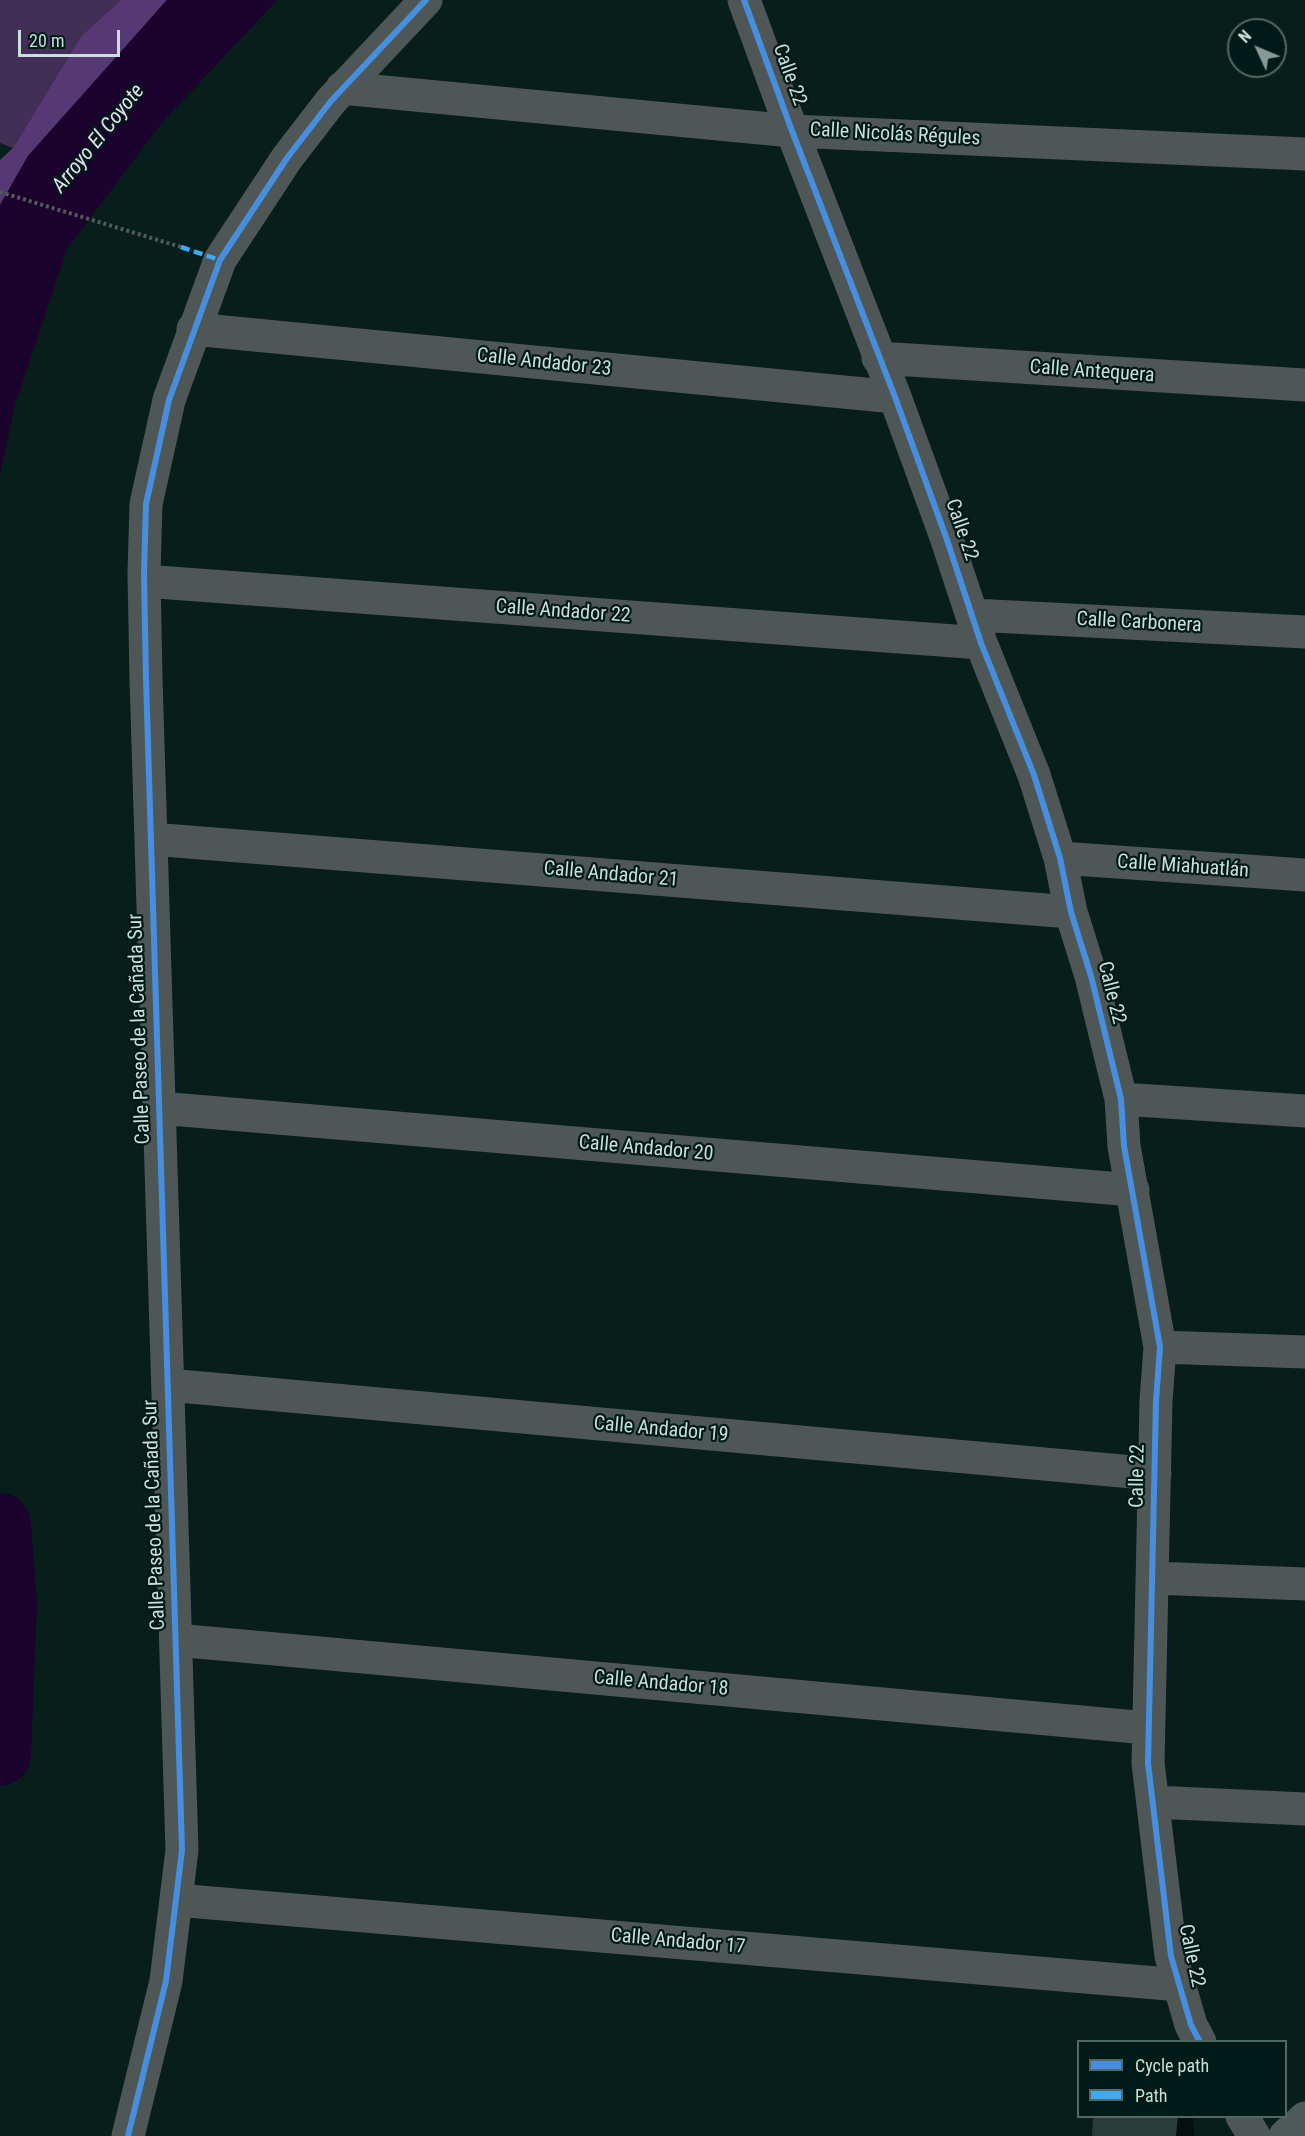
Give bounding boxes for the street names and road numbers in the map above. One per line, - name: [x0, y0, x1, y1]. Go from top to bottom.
- street label: Calle 22: [767, 41, 811, 109]
- street label: Calle Nicolás Régules: [809, 119, 981, 151]
- street label: Calle Andador 23: [476, 344, 612, 382]
- street label: Calle Antequera: [1029, 356, 1155, 388]
- street label: Calle 22: [939, 496, 983, 564]
- street label: Calle Andador 22: [495, 595, 631, 629]
- street label: Calle Carbonera: [1076, 608, 1202, 638]
- street label: Calle Miahuatlán: [1116, 850, 1250, 884]
- street label: Calle Andador 21: [543, 857, 679, 893]
- street label: Calle Paseo de la Cañada Sur: [124, 913, 156, 1145]
- street label: Calle 22: [1092, 959, 1130, 1027]
- street label: Calle Andador 20: [578, 1131, 714, 1167]
- street label: Calle Paseo de la Cañada Sur: [139, 1399, 171, 1631]
- street label: Calle Andador 19: [593, 1412, 729, 1448]
- street label: Calle 22: [1125, 1444, 1151, 1508]
- street label: Calle Andador 18: [593, 1666, 729, 1702]
- street label: Calle 22: [1173, 1922, 1209, 1990]
- street label: Calle Andador 17: [610, 1924, 746, 1960]

